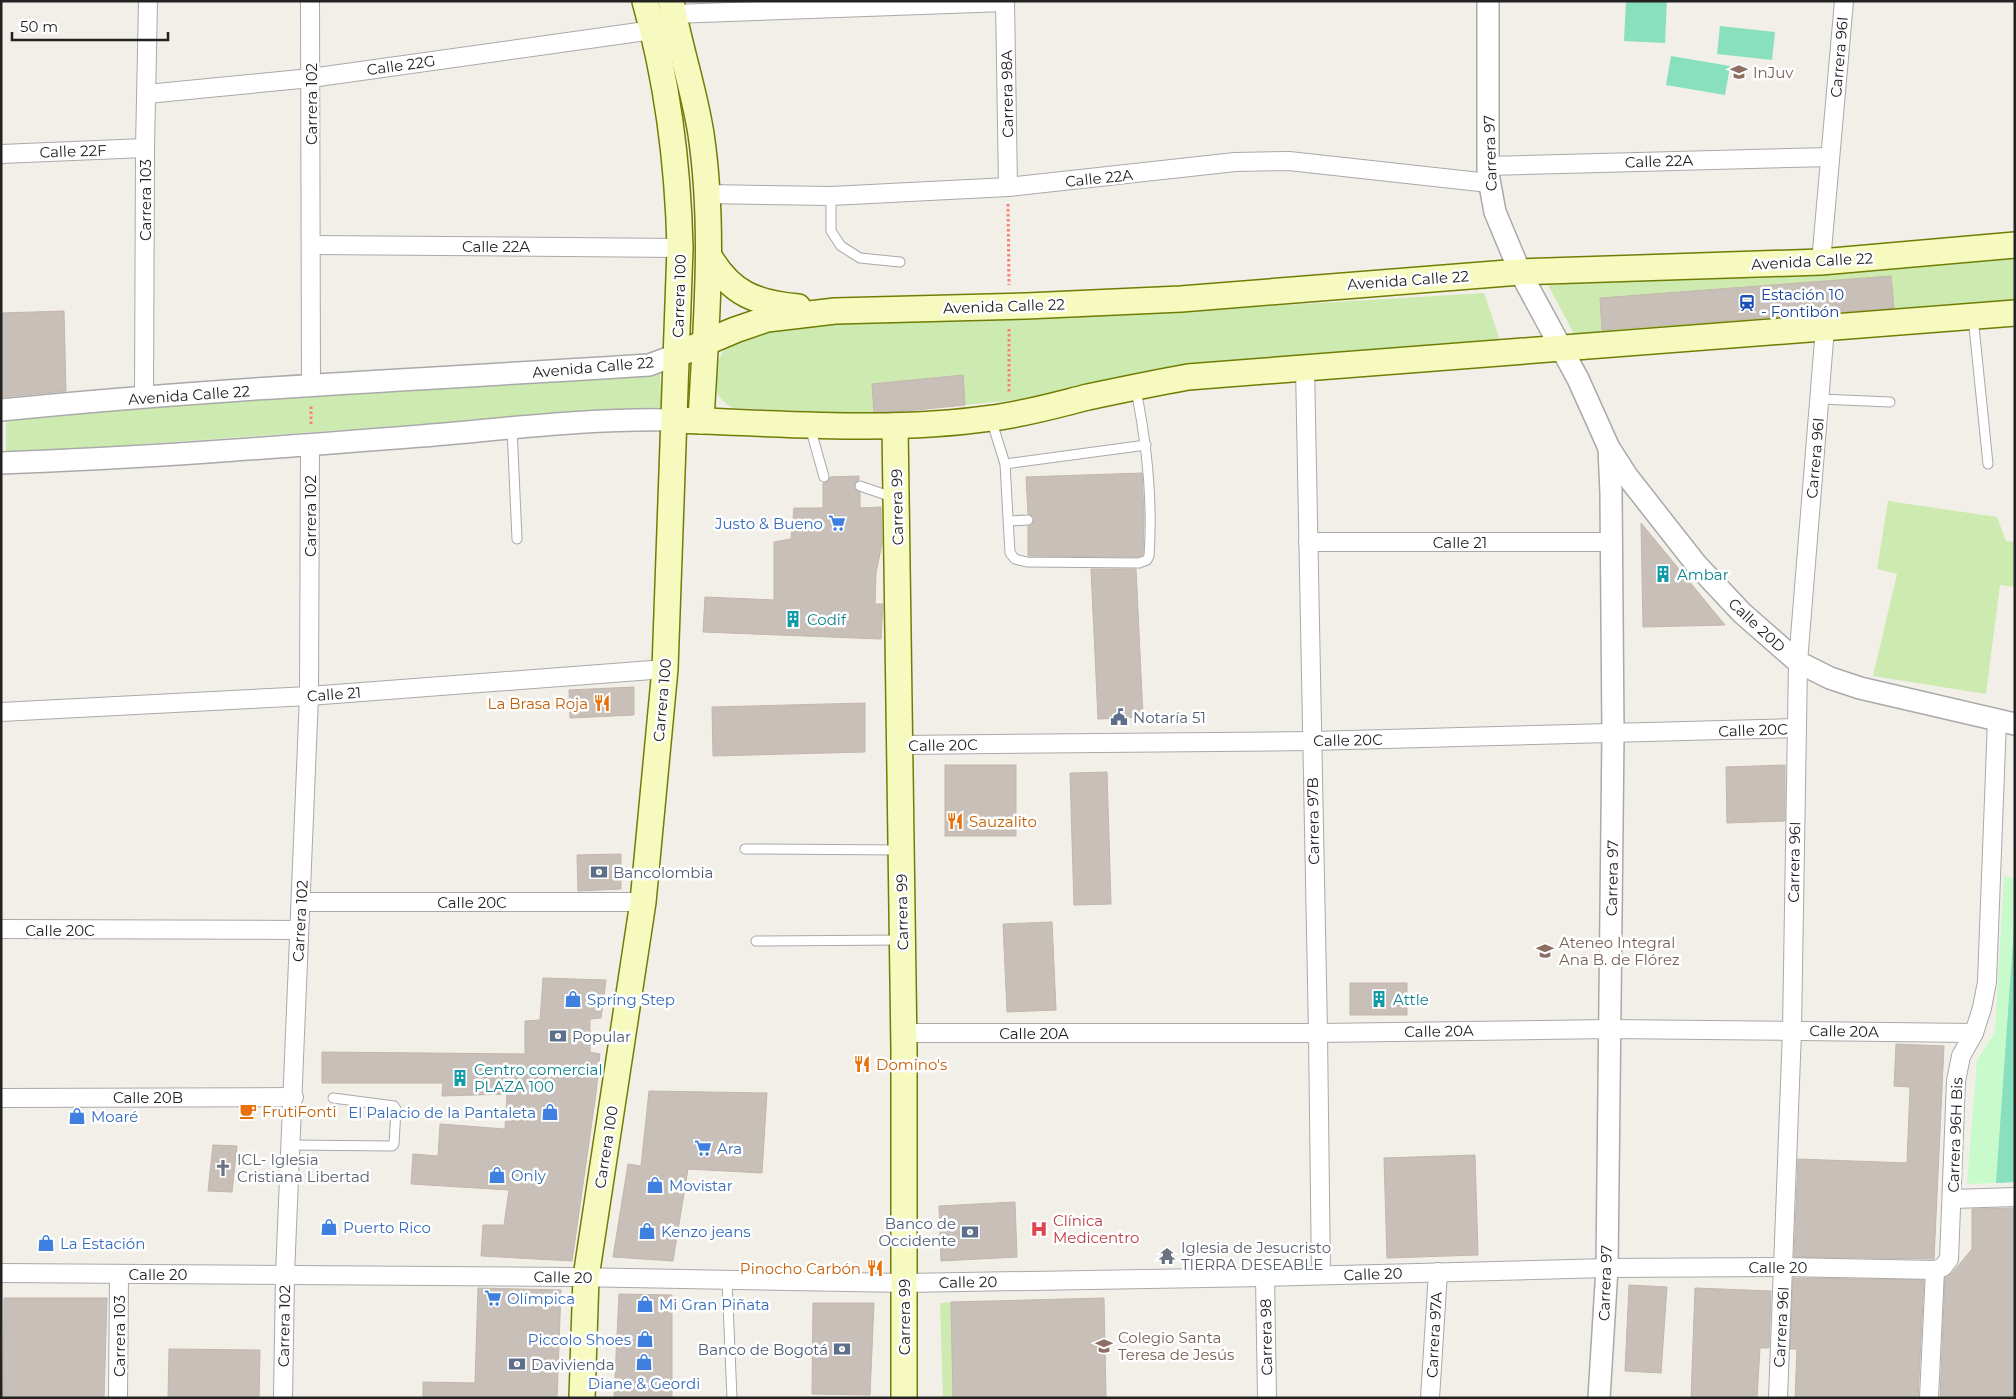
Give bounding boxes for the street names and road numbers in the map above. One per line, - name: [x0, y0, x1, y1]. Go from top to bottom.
- street label: Carrera 96I: [1826, 16, 1852, 98]
- street label: Carrera 98A: [997, 50, 1017, 138]
- street label: Calle 22G: [365, 51, 437, 79]
- street label: Carrera 102: [302, 63, 321, 145]
- street label: Carrera 97: [1479, 114, 1501, 191]
- street label: Calle 22F: [39, 140, 107, 162]
- street label: Calle 22A: [1625, 150, 1694, 172]
- street label: Carrera 103: [136, 159, 155, 241]
- street label: Calle 22A: [1064, 165, 1134, 191]
- street label: Calle 22A: [462, 237, 530, 256]
- street label: Avenida Calle 22: [1751, 248, 1873, 274]
- street label: Carrera 100: [668, 254, 690, 338]
- street label: Avenida Calle 22: [1347, 266, 1469, 294]
- street label: Avenida Calle 22: [943, 294, 1065, 318]
- street label: Avenida Calle 22: [531, 352, 655, 382]
- street label: Avenida Calle 22: [128, 381, 250, 409]
- street label: Carrera 96I: [1802, 417, 1828, 499]
- street label: Carrera 99: [887, 469, 907, 545]
- street label: Carrera 102: [301, 475, 320, 557]
- street label: Calle 21: [1433, 533, 1487, 552]
- street label: Calle 20D: [1724, 594, 1790, 656]
- street label: Carrera 100: [649, 657, 675, 742]
- street label: Calle 21: [306, 683, 362, 705]
- street label: Calle 20C: [1718, 719, 1788, 741]
- street label: Calle 20C: [1313, 730, 1383, 750]
- street label: Calle 20C: [908, 735, 978, 755]
- street label: Carrera 97B: [1303, 777, 1323, 865]
- street label: Carrera 96I: [1784, 821, 1804, 903]
- street label: Carrera 97: [1602, 840, 1622, 916]
- street label: Carrera 99: [892, 874, 912, 950]
- street label: Carrera 102: [288, 879, 312, 963]
- street label: Calle 20C: [437, 893, 507, 912]
- street label: Calle 20C: [25, 921, 95, 940]
- street label: Calle 20A: [1404, 1021, 1474, 1041]
- street label: Calle 20A: [1809, 1021, 1879, 1041]
- street label: Calle 20A: [999, 1024, 1069, 1043]
- street label: Carrera 96H Bis: [1943, 1077, 1967, 1193]
- street label: Calle 20B: [113, 1088, 183, 1107]
- street label: Carrera 100: [590, 1104, 622, 1190]
- street label: Carrera 97: [1594, 1244, 1616, 1321]
- street label: Calle 20: [1749, 1258, 1807, 1277]
- street label: Calle 20: [1343, 1263, 1403, 1285]
- street label: Calle 20: [129, 1265, 187, 1284]
- street label: Calle 20: [533, 1267, 593, 1287]
- street label: Calle 20: [938, 1272, 998, 1292]
- street label: Carrera 99: [895, 1279, 914, 1355]
- street label: Carrera 102: [274, 1285, 294, 1367]
- street label: Carrera 96I: [1769, 1286, 1793, 1368]
- street label: Carrera 97A: [1422, 1291, 1446, 1378]
- street label: Carrera 103: [110, 1295, 129, 1377]
- street label: Carrera 98: [1256, 1298, 1276, 1376]

